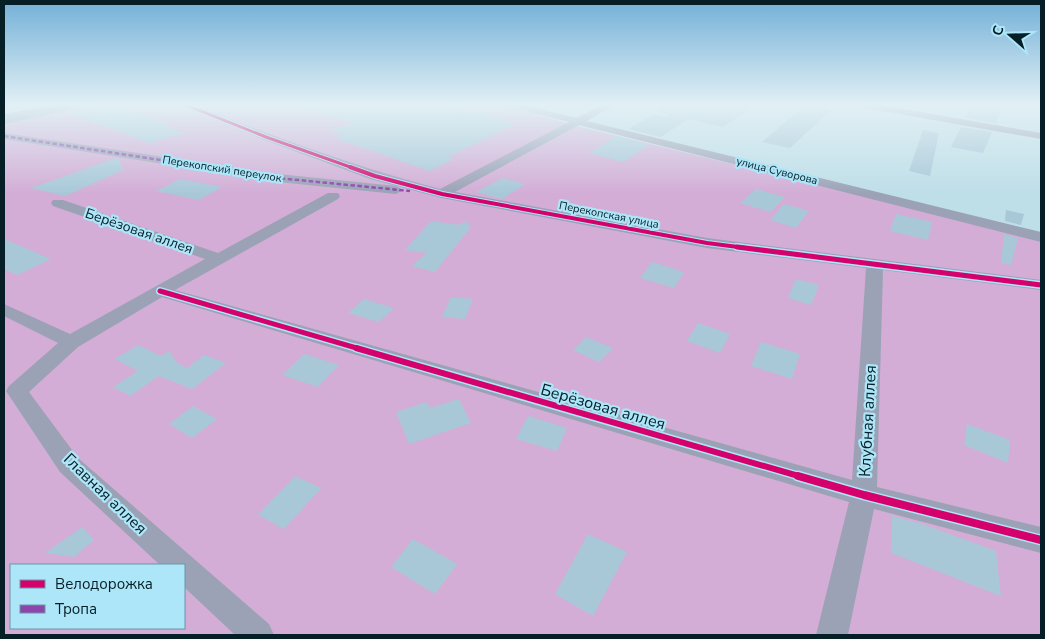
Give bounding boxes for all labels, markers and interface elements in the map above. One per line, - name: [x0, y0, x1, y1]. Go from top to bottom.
- north arrow: [985, 10, 1035, 60]
- text: С: [988, 23, 1009, 38]
- street label: Перекопский переулок: [161, 152, 283, 186]
- street label: улица Суворова: [735, 154, 819, 188]
- street label: Перекопская улица: [558, 198, 660, 232]
- street label: Берёзовая аллея: [83, 204, 195, 258]
- street label: Клубная аллея: [854, 365, 882, 477]
- street label: Берёзовая аллея: [538, 379, 668, 435]
- street label: Главная аллея: [59, 449, 151, 539]
- legend: [10, 564, 185, 629]
- text: Велодорожка: [55, 574, 153, 594]
- text: Тропа: [55, 599, 97, 619]

